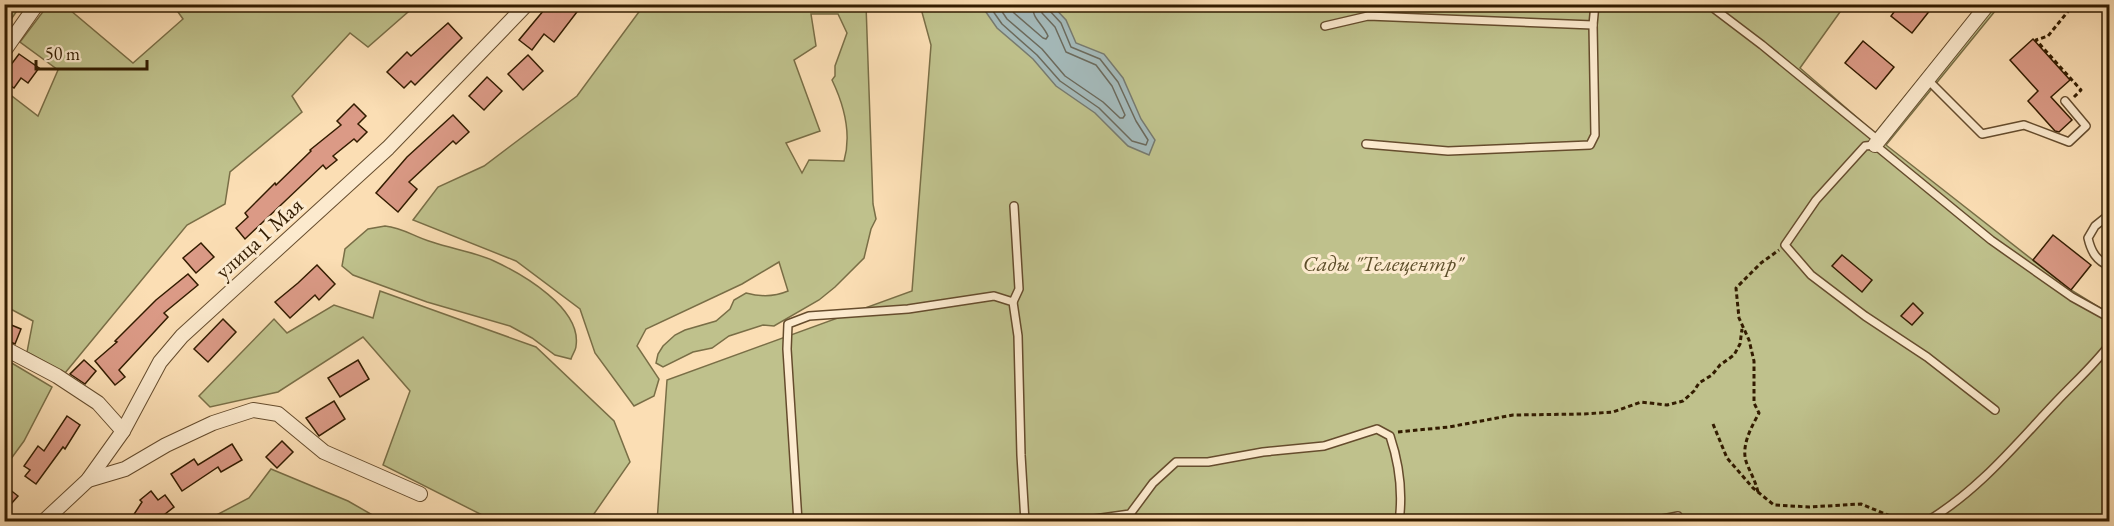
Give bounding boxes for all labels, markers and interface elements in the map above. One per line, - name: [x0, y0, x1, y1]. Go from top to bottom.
- scale bar: [36, 33, 147, 71]
- text: 50 m: [45, 42, 80, 65]
- street label: улица 1 Мая: [209, 191, 309, 285]
- park label: Сады "Телецентр": [1303, 249, 1466, 278]

